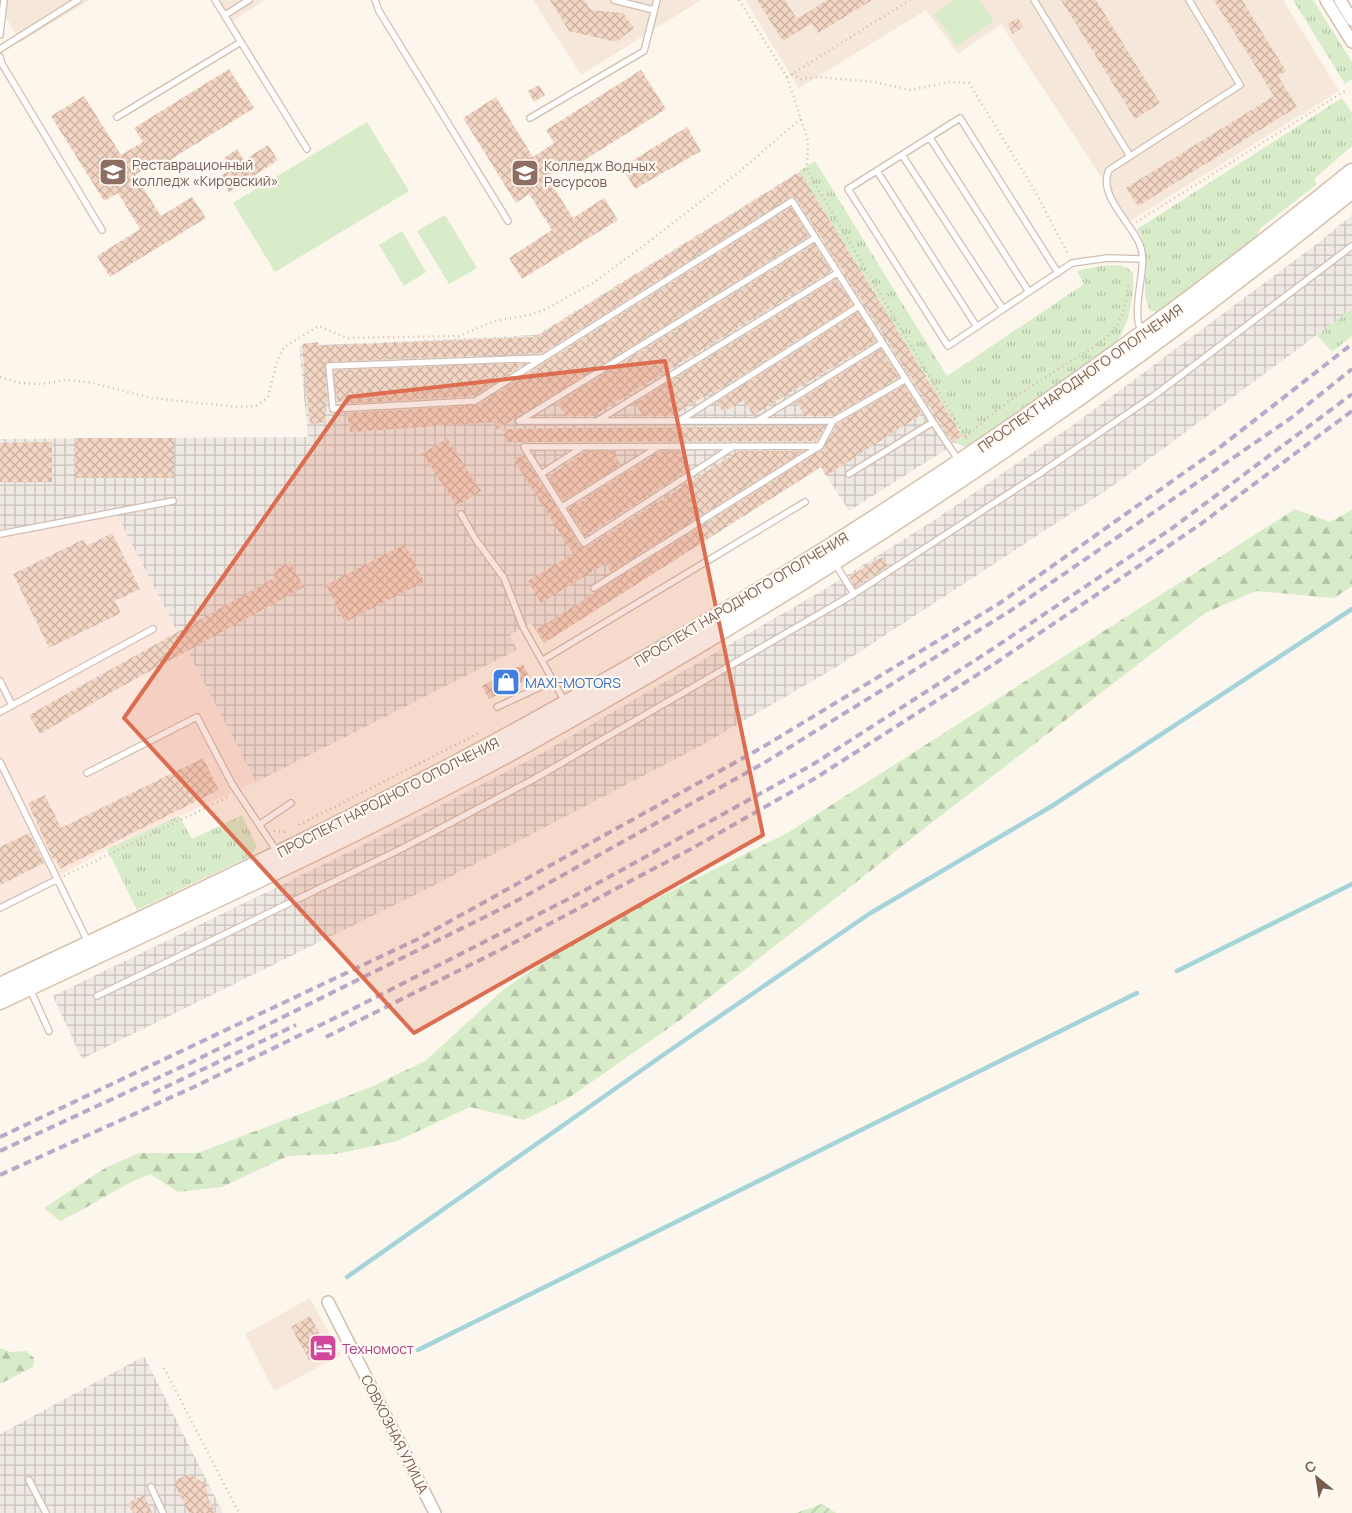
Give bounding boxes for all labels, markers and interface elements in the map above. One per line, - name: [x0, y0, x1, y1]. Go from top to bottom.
- place label: Реставрационный колледж «Кировский»: [132, 155, 278, 190]
- place label: Колледж Водных Ресурсов: [544, 156, 656, 191]
- school or university icon: Реставрационный колледж «Кировский»: [98, 157, 128, 187]
- school or university icon: Колледж Водных Ресурсов: [510, 158, 540, 188]
- street label: ПРОСПЕКТ НАРОДНОГО ОПОЛЧЕНИЯ: [974, 299, 1186, 457]
- street label: ПРОСПЕКТ НАРОДНОГО ОПОЛЧЕНИЯ: [630, 527, 852, 671]
- shop icon: MAXI-MOTORS: [491, 667, 521, 697]
- place label: MAXI-MOTORS: [525, 673, 621, 692]
- street label: ПРОСПЕКТ НАРОДНОГО ОПОЛЧЕНИЯ: [274, 733, 502, 861]
- hotel icon: Техномост: [308, 1333, 338, 1363]
- place label: Техномост: [342, 1339, 414, 1358]
- street label: СОВХОЗНАЯ УЛИЦА: [357, 1371, 433, 1497]
- north arrow: [1292, 1453, 1342, 1503]
- text: С: [1301, 1455, 1319, 1477]

